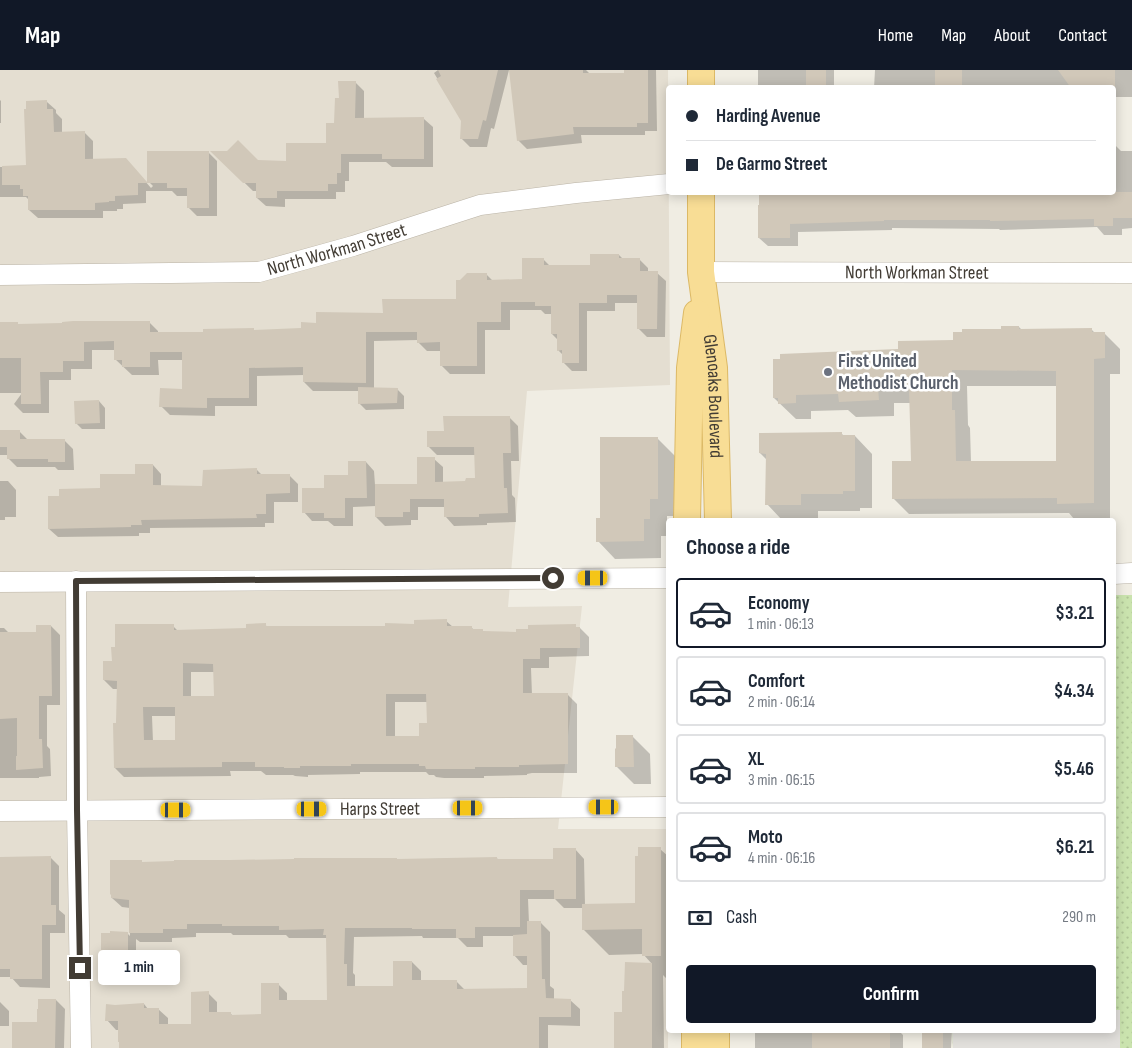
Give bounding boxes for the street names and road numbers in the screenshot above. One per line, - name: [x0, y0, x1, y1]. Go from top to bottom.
- street label: North Workman Street: [265, 218, 409, 281]
- street label: North Workman Street: [845, 261, 989, 284]
- street label: Glenoaks Boulevard: [698, 333, 728, 458]
- street label: Harps Street: [340, 797, 420, 820]

